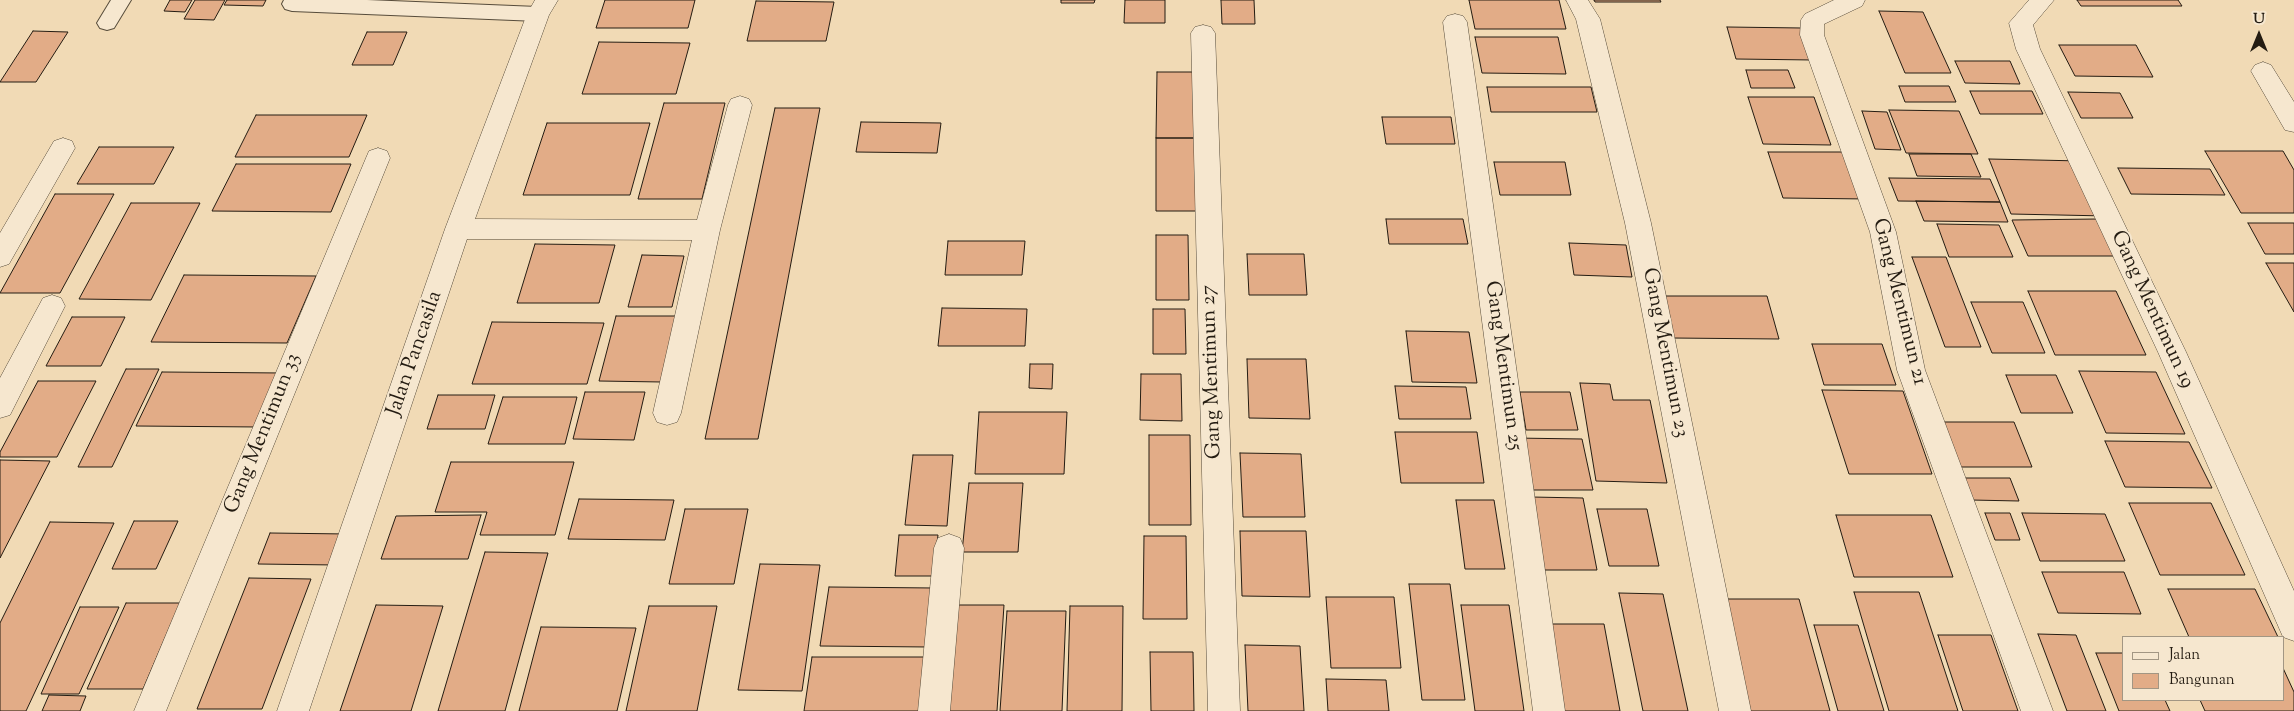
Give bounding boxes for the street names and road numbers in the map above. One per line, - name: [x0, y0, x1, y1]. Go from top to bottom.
- street label: Gang Mentimun 21: [1865, 216, 1931, 388]
- street label: Gang Mentimun 19: [2103, 227, 2199, 393]
- street label: Gang Mentimun 23: [1635, 266, 1693, 440]
- street label: Gang Mentimun 25: [1478, 280, 1526, 452]
- street label: Gang Mentimun 27: [1197, 284, 1229, 460]
- street label: Jalan Pancasila: [383, 288, 449, 420]
- street label: Gang Mentimun 33: [220, 350, 308, 518]

